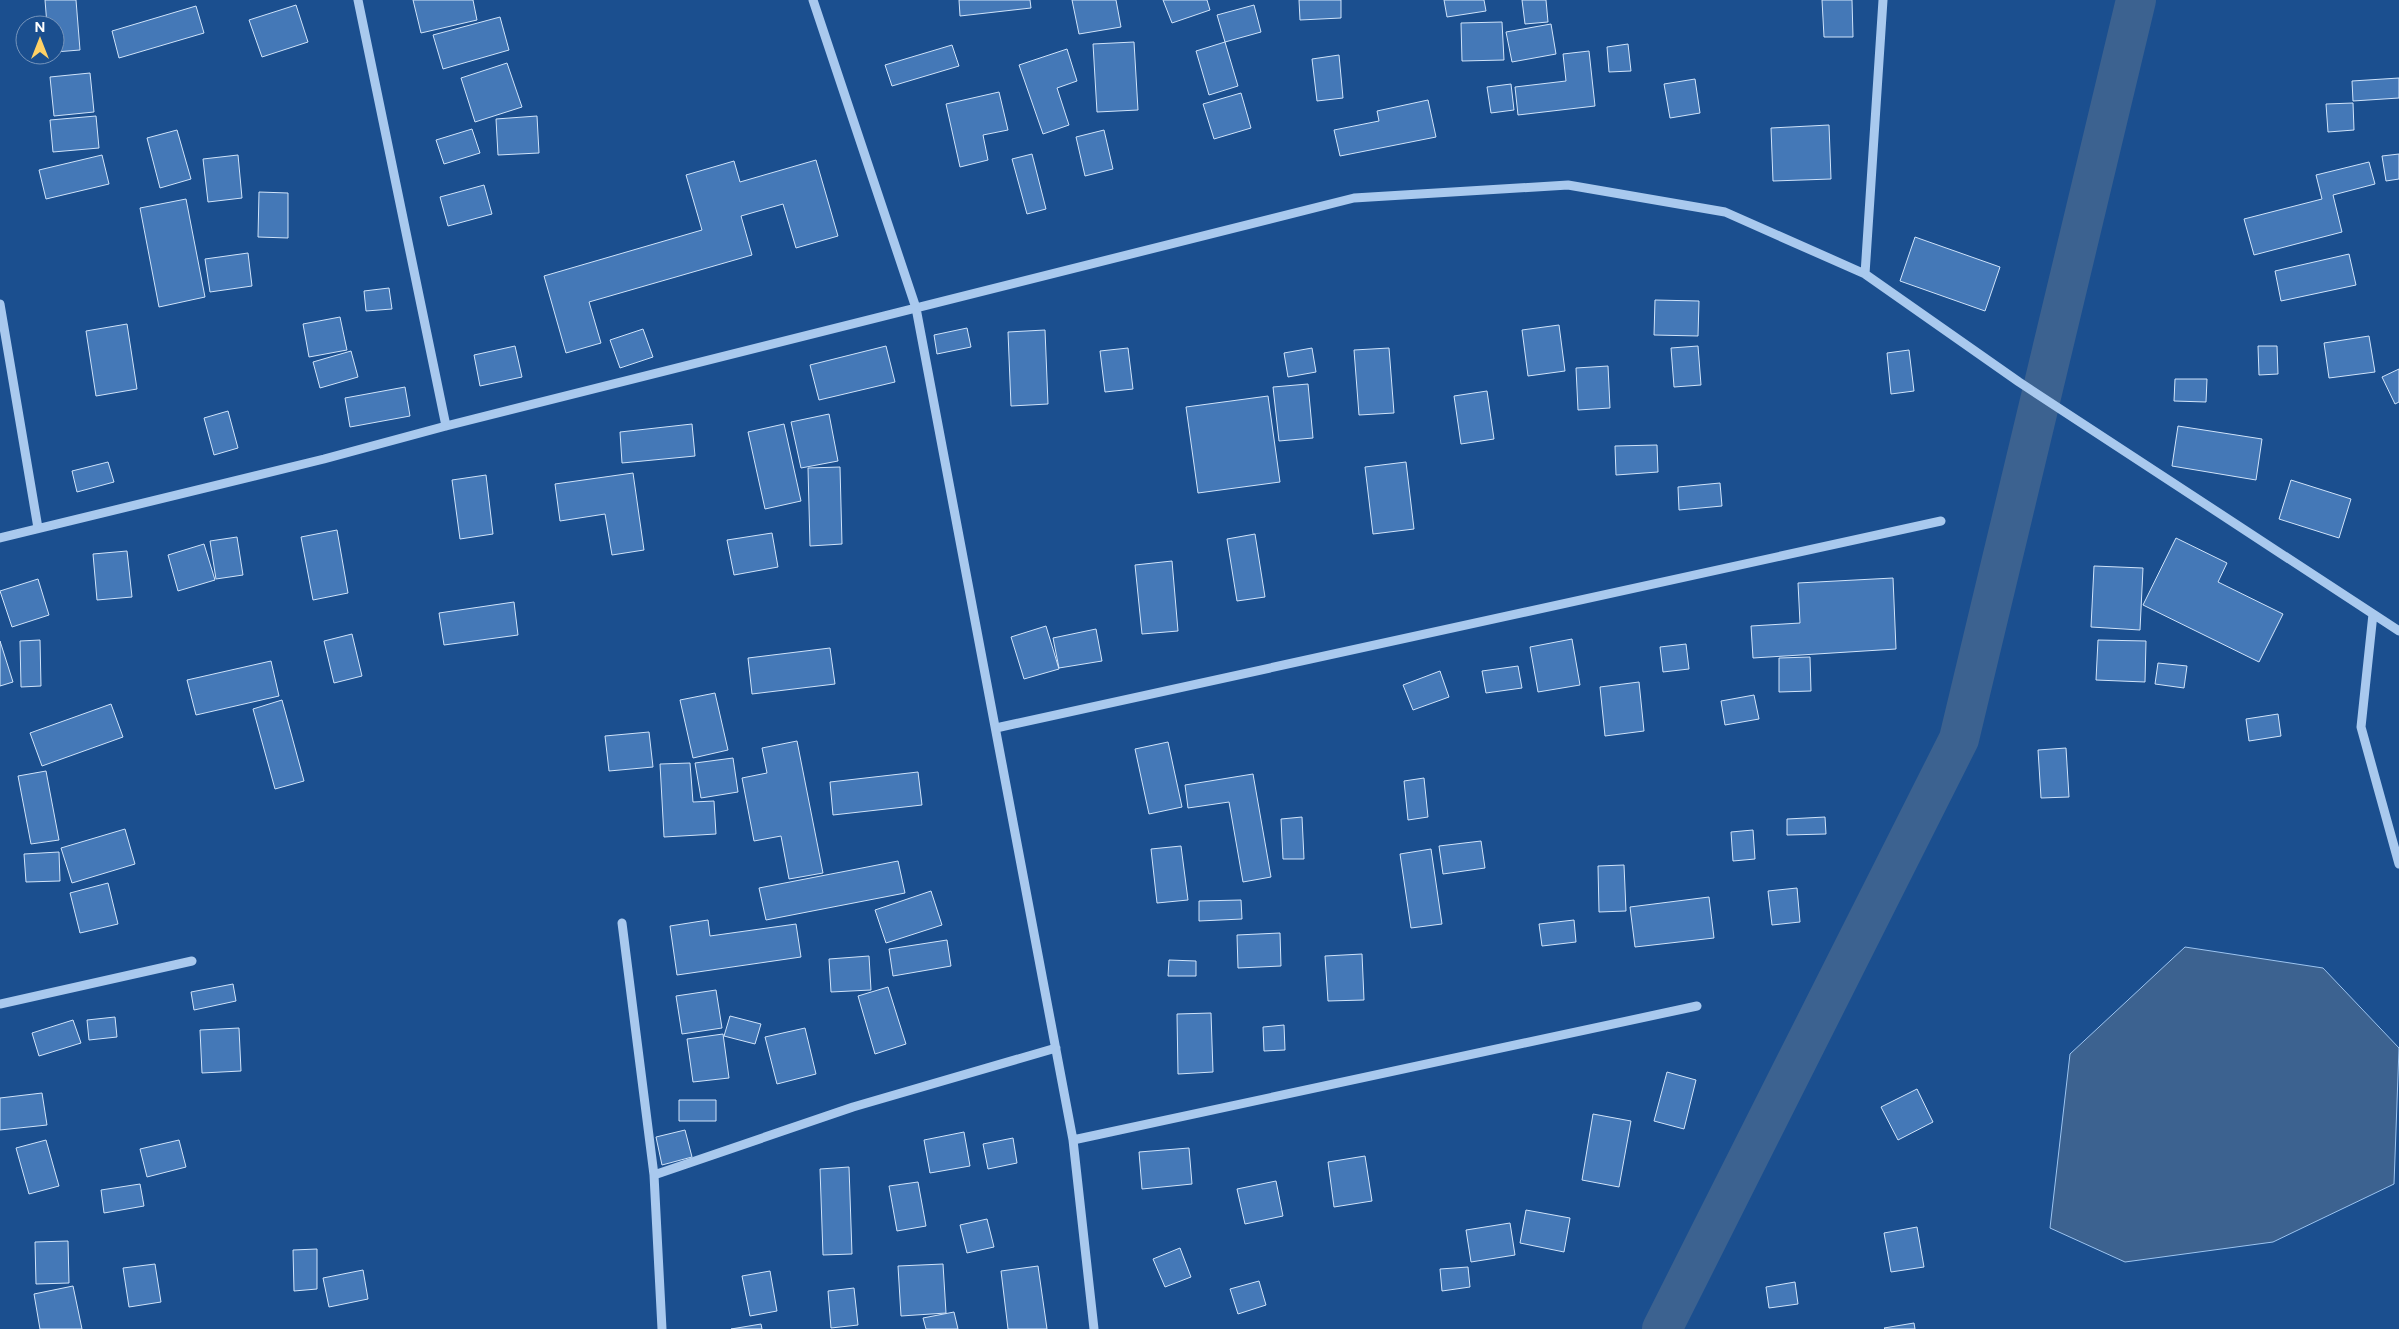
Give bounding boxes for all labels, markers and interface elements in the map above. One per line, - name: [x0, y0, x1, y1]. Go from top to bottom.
- north arrow: [15, 15, 65, 65]
- text: N: [35, 19, 45, 36]

